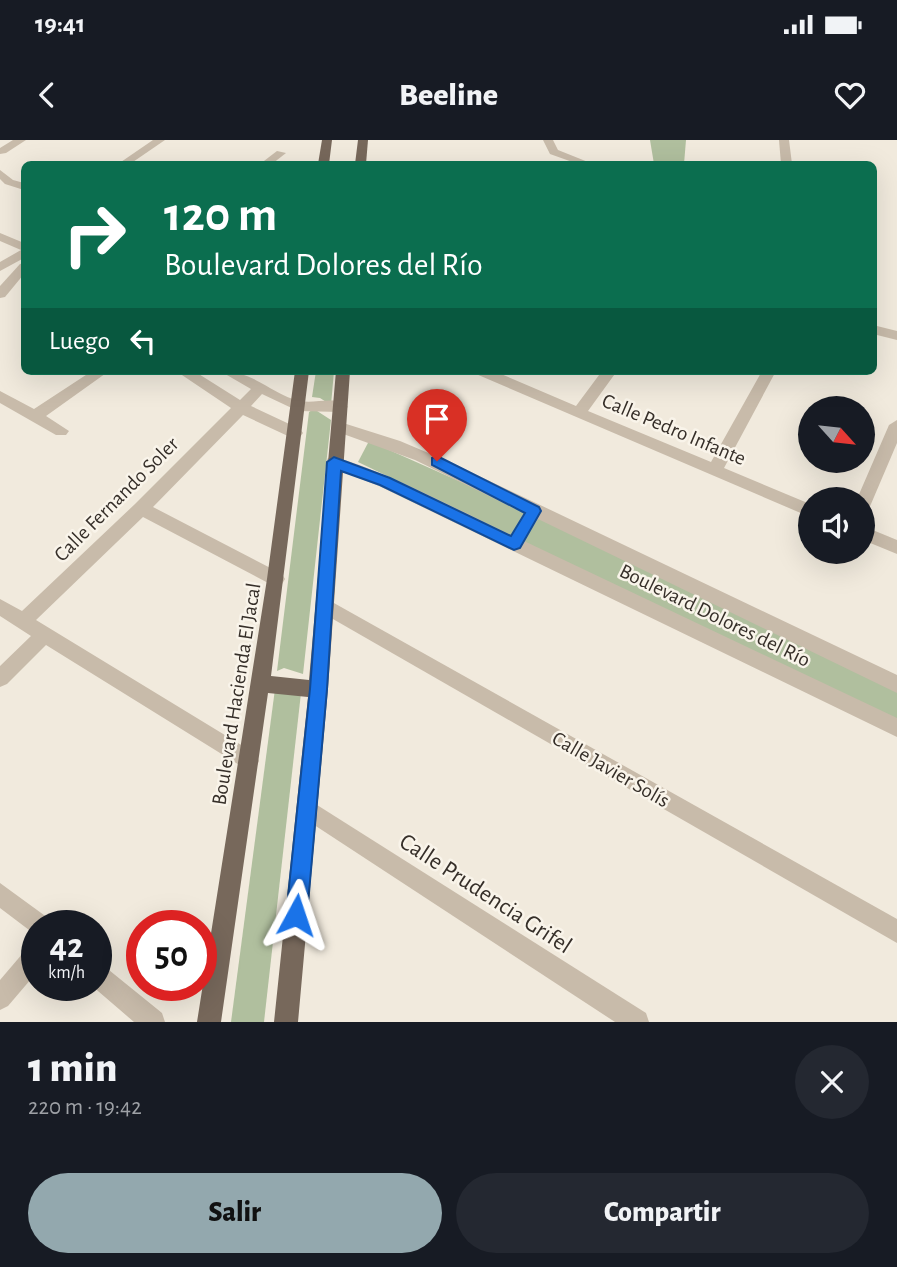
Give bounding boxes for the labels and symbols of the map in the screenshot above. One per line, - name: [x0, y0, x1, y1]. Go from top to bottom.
- pin: [407, 389, 467, 461]
- street label: Calle Pedro Infante: [599, 390, 749, 469]
- north arrow: [798, 396, 875, 472]
- street label: Calle Fernando Soler: [50, 433, 183, 566]
- street label: Boulevard Dolores del Río: [616, 560, 813, 671]
- street label: Boulevard Hacienda El Jacal: [209, 581, 264, 807]
- street label: Calle Javier Solís: [549, 727, 673, 811]
- street label: Calle Prudencia Grifel: [395, 829, 576, 958]
- position arrow: [259, 878, 333, 952]
- speed limit sign: 50: [126, 910, 217, 1001]

